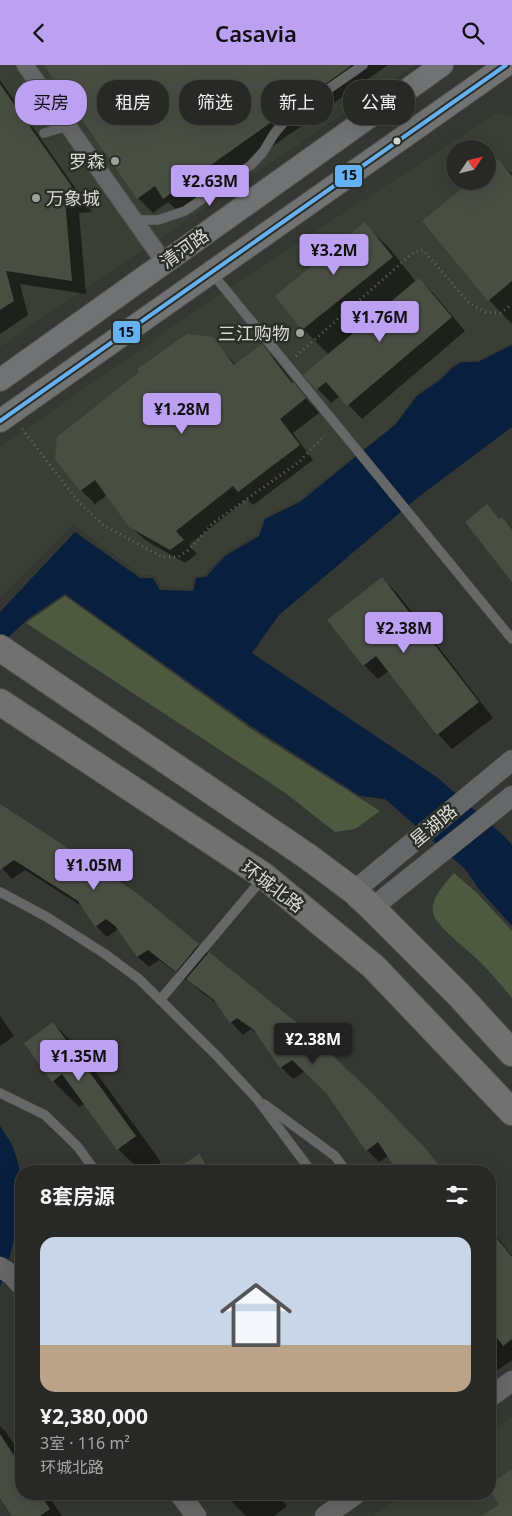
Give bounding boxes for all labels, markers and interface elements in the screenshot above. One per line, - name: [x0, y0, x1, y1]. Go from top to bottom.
- text: Casavia: [215, 18, 297, 48]
- icon: back: [25, 19, 53, 47]
- icon: search: [459, 19, 487, 47]
- chip: 买房: [15, 80, 87, 125]
- chip: 租房: [97, 80, 169, 125]
- chip: 筛选: [179, 80, 251, 125]
- chip: 新上: [261, 80, 333, 125]
- chip: 公寓: [343, 80, 415, 125]
- unlabelled marker: [392, 136, 402, 146]
- north arrow: [446, 140, 496, 190]
- map controls: [446, 140, 496, 190]
- place label: 罗森: [69, 149, 105, 173]
- marker: 罗森: [109, 155, 121, 167]
- line badge: 15: [334, 164, 363, 188]
- pin: ¥2.63M: [169, 165, 251, 207]
- text: 15: [341, 165, 357, 184]
- text: ¥2.63M: [182, 170, 238, 192]
- place label: 万象城: [46, 186, 100, 210]
- marker: 万象城: [30, 192, 42, 204]
- street label: 清河路: [155, 223, 213, 273]
- pin: ¥3.2M: [299, 233, 369, 276]
- text: ¥3.2M: [310, 239, 358, 261]
- pin: ¥1.76M: [339, 301, 421, 343]
- text: ¥1.76M: [352, 306, 408, 328]
- line badge: 15: [112, 320, 141, 344]
- place label: 三江购物: [218, 321, 290, 345]
- text: 15: [118, 322, 134, 341]
- marker: 三江购物: [294, 327, 306, 339]
- pin: ¥1.28M: [141, 393, 223, 435]
- text: ¥1.28M: [154, 398, 210, 420]
- pin: ¥2.38M: [363, 611, 445, 654]
- text: ¥2.38M: [376, 617, 432, 639]
- street label: 星湖路: [405, 798, 461, 852]
- pin: ¥1.05M: [53, 849, 135, 891]
- text: ¥1.05M: [66, 854, 122, 876]
- street label: 环城北路: [237, 855, 309, 917]
- pin: ¥2.38M: [272, 1023, 354, 1065]
- text: ¥2.38M: [285, 1028, 341, 1050]
- pin: ¥1.35M: [38, 1039, 120, 1082]
- text: ¥1.35M: [51, 1045, 107, 1067]
- icon: filters: [443, 1181, 471, 1209]
- text: 8套房源: [40, 1182, 115, 1210]
- icon: home: [211, 1270, 301, 1360]
- text: ¥2,380,000: [40, 1402, 148, 1430]
- text: 3室 · 116 m²: [40, 1432, 130, 1454]
- text: 环城北路: [40, 1456, 104, 1478]

